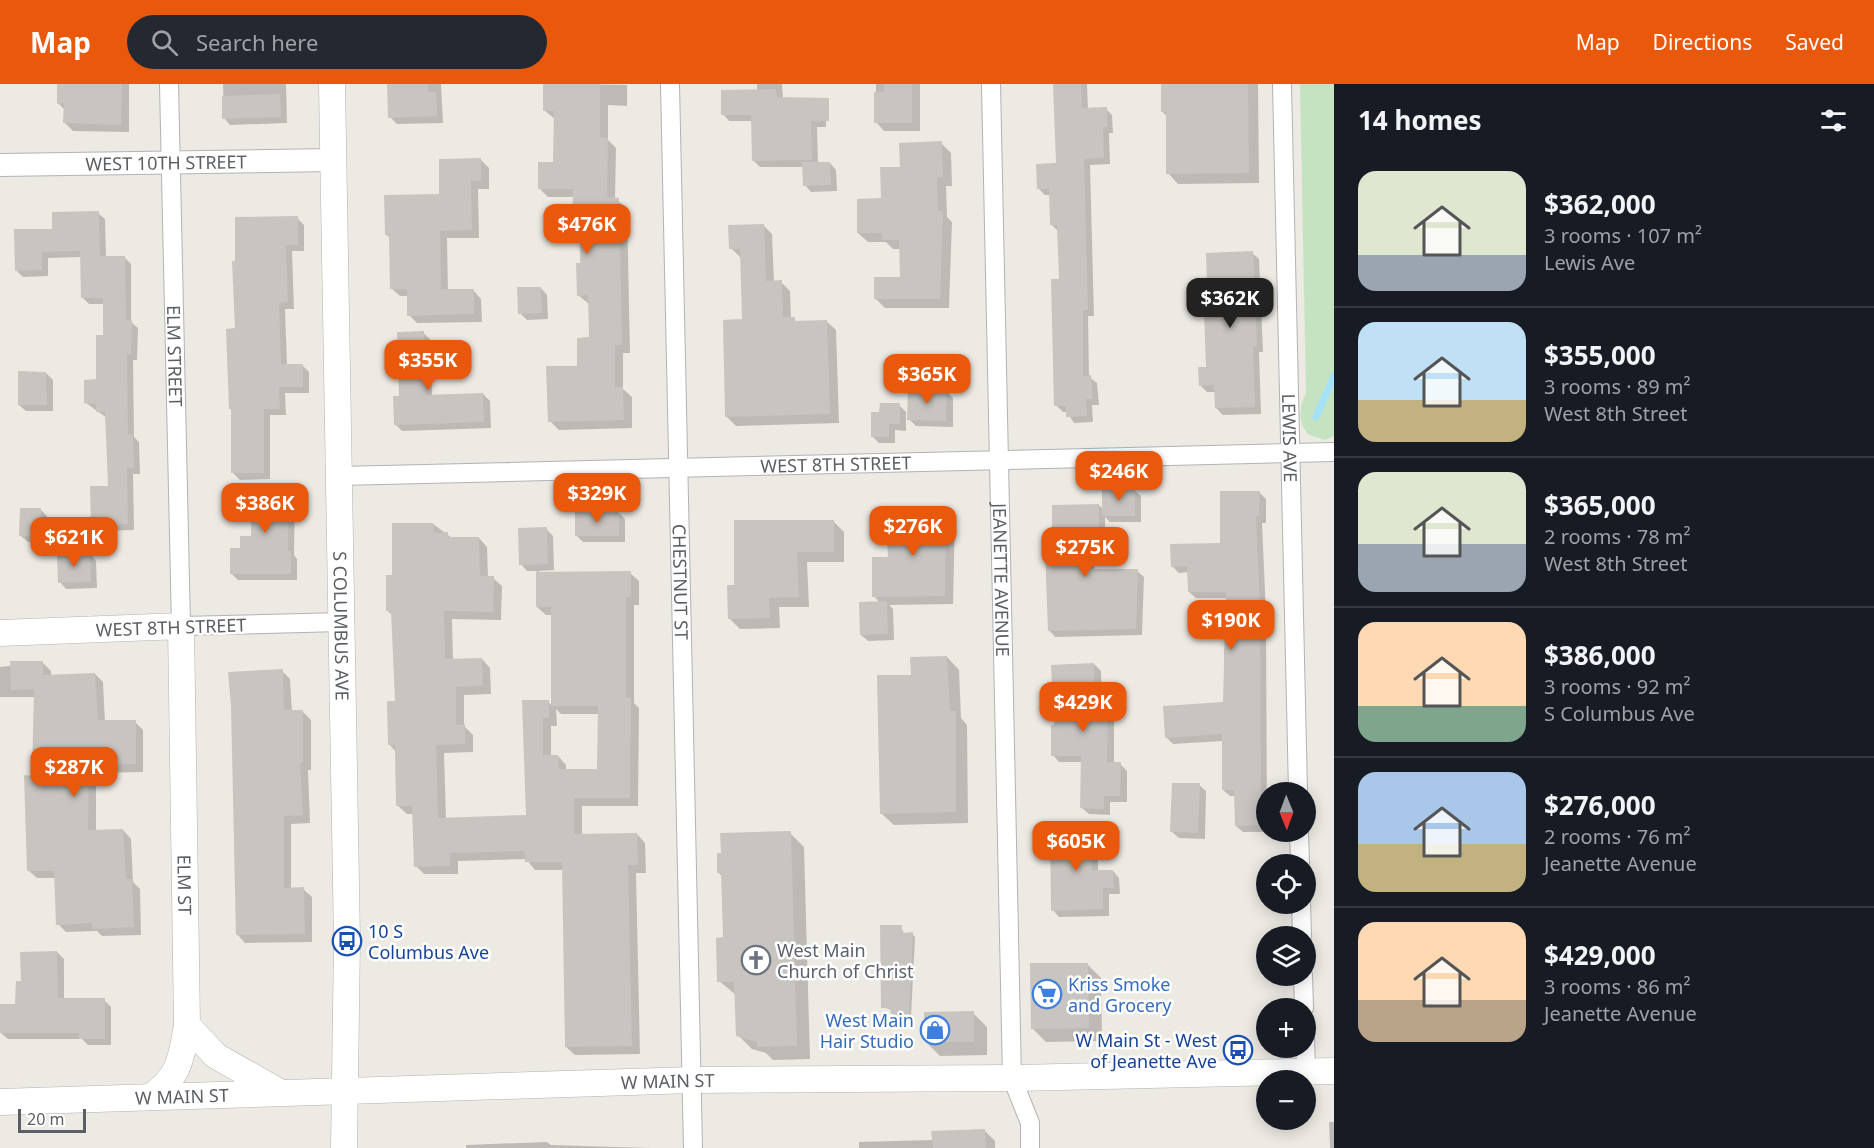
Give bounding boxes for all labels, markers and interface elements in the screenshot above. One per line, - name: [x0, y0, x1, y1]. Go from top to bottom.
- search box: [127, 15, 547, 69]
- text: Map: [30, 23, 91, 61]
- icon: search: [148, 26, 181, 59]
- text: Search here: [196, 27, 318, 57]
- text: Map: [1576, 28, 1620, 56]
- text: Directions: [1653, 28, 1752, 56]
- text: Saved: [1785, 28, 1844, 56]
- text: 14 homes: [1358, 102, 1482, 138]
- icon: filters: [1817, 104, 1850, 137]
- street label: WEST 10TH STREET: [85, 149, 247, 176]
- text: $362,000: [1544, 186, 1656, 222]
- icon: home: [1406, 195, 1478, 267]
- pin: $476K: [545, 204, 629, 255]
- text: $476K: [557, 210, 617, 237]
- text: 3 rooms · 107 m²: [1544, 222, 1702, 249]
- text: Lewis Ave: [1544, 249, 1635, 276]
- pin: $362K: [1188, 278, 1272, 329]
- text: $362K: [1200, 284, 1260, 311]
- street label: ELM STREET: [162, 305, 188, 407]
- text: $355,000: [1544, 337, 1656, 373]
- pin: $355K: [386, 340, 470, 391]
- text: $355K: [398, 346, 458, 373]
- icon: home: [1406, 346, 1478, 418]
- pin: $365K: [885, 354, 969, 405]
- text: $365K: [897, 360, 957, 387]
- text: 3 rooms · 89 m²: [1544, 373, 1691, 400]
- street label: LEWIS AVE: [1277, 393, 1303, 482]
- text: West 8th Street: [1544, 400, 1688, 427]
- street label: WEST 8TH STREET: [760, 450, 912, 478]
- pin: $246K: [1077, 451, 1161, 502]
- text: $246K: [1089, 457, 1149, 484]
- pin: $329K: [555, 473, 639, 524]
- text: $329K: [567, 479, 627, 506]
- pin: $386K: [223, 483, 307, 534]
- text: $365,000: [1544, 487, 1656, 523]
- text: $386K: [235, 489, 295, 516]
- icon: home: [1406, 496, 1478, 568]
- street label: JEANETTE AVENUE: [988, 501, 1015, 657]
- pin: $276K: [871, 506, 955, 557]
- text: $276K: [883, 512, 943, 539]
- pin: $621K: [32, 517, 116, 568]
- text: $621K: [44, 523, 104, 550]
- text: 2 rooms · 78 m²: [1544, 523, 1691, 550]
- street label: CHESTNUT ST: [668, 524, 694, 640]
- pin: $275K: [1043, 527, 1127, 578]
- text: $275K: [1055, 533, 1115, 560]
- text: West 8th Street: [1544, 550, 1688, 577]
- street label: S COLUMBUS AVE: [328, 551, 355, 701]
- pin: $190K: [1189, 600, 1273, 651]
- text: $190K: [1201, 606, 1261, 633]
- street label: WEST 8TH STREET: [95, 612, 247, 642]
- text: $386,000: [1544, 637, 1656, 673]
- icon: home: [1406, 646, 1478, 718]
- text: 3 rooms · 92 m²: [1544, 673, 1691, 700]
- pin: $429K: [1041, 682, 1125, 733]
- text: $429K: [1053, 688, 1113, 715]
- text: S Columbus Ave: [1544, 700, 1695, 727]
- pin: $287K: [32, 747, 116, 798]
- text: $287K: [44, 753, 104, 780]
- north arrow: [1256, 782, 1316, 842]
- map controls: [1256, 782, 1316, 1130]
- text: $276,000: [1544, 787, 1656, 823]
- icon: home: [1406, 796, 1478, 868]
- pin: $605K: [1034, 821, 1118, 872]
- text: 2 rooms · 76 m²: [1544, 823, 1691, 850]
- text: $605K: [1046, 827, 1106, 854]
- text: Jeanette Avenue: [1544, 850, 1697, 877]
- street label: ELM ST: [172, 854, 197, 915]
- button: locate: [1256, 854, 1316, 914]
- place label: 10 S Columbus Ave: [368, 919, 489, 964]
- bus stop icon: 10 S Columbus Ave: [331, 925, 363, 957]
- button: layers: [1256, 926, 1316, 986]
- text: $429,000: [1544, 937, 1656, 973]
- place label: West Main Church of Christ: [777, 938, 914, 983]
- church icon: West Main Church of Christ: [740, 944, 772, 976]
- icon: home: [1406, 946, 1478, 1018]
- place label: Kriss Smoke and Grocery: [1068, 972, 1172, 1017]
- text: 3 rooms · 86 m²: [1544, 973, 1691, 1000]
- supermarket icon: Kriss Smoke and Grocery: [1031, 978, 1063, 1010]
- button: +: [1256, 998, 1316, 1058]
- text: Jeanette Avenue: [1544, 1000, 1697, 1027]
- place label: West Main Hair Studio: [820, 1008, 914, 1053]
- shop icon: West Main Hair Studio: [919, 1014, 951, 1046]
- place label: W Main St - West of Jeanette Ave: [1076, 1028, 1217, 1073]
- bus stop icon: W Main St - West of Jeanette Ave: [1222, 1034, 1254, 1066]
- street label: W MAIN ST: [620, 1068, 715, 1094]
- button: −: [1256, 1070, 1316, 1130]
- street label: W MAIN ST: [135, 1083, 229, 1110]
- scale bar: [18, 1106, 86, 1134]
- text: 20 m: [27, 1108, 64, 1130]

